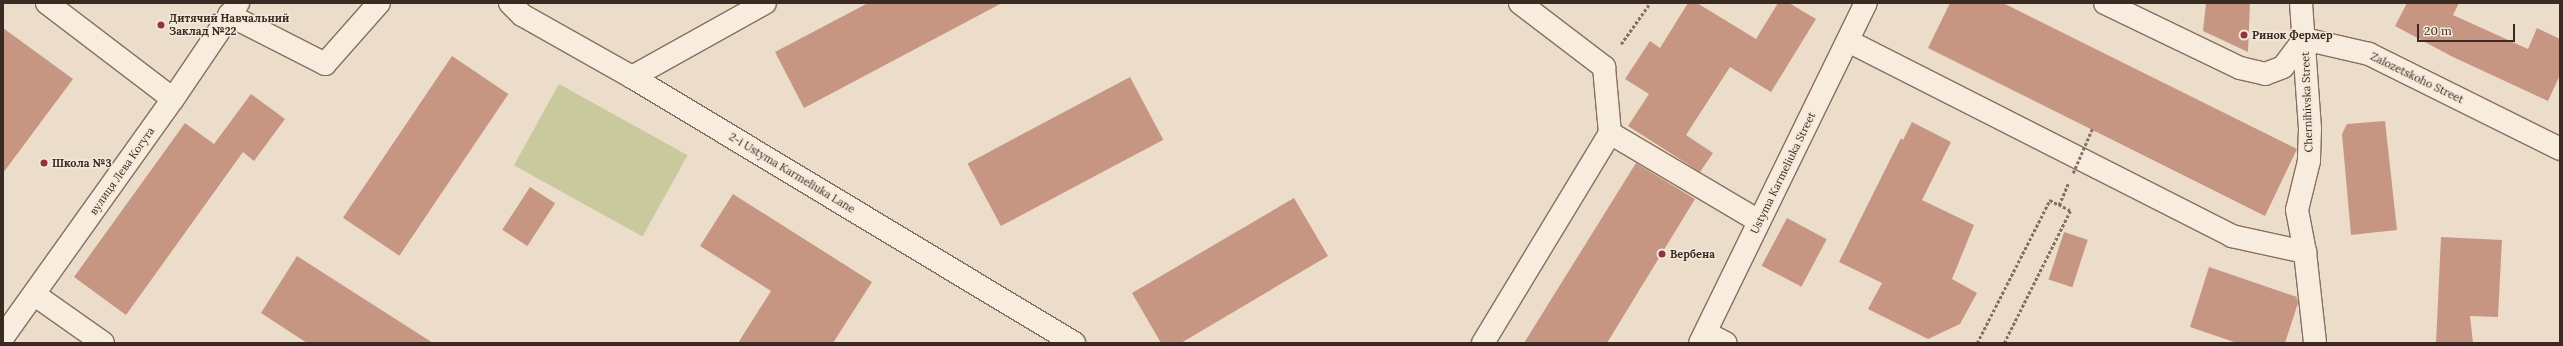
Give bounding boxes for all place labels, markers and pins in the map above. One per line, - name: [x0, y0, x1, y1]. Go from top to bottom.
- place label: Дитячий Навчальний Заклад №22: [169, 12, 289, 38]
- marker: Дитячий Навчальний Заклад №22: [156, 20, 166, 30]
- place label: Ринок Фермер: [2252, 28, 2333, 42]
- marker: Ринок Фермер: [2239, 30, 2249, 40]
- place label: Школа №3: [52, 156, 112, 170]
- marker: Школа №3: [39, 158, 49, 168]
- place label: Вербена: [1670, 247, 1715, 261]
- marker: Вербена: [1657, 249, 1667, 259]

